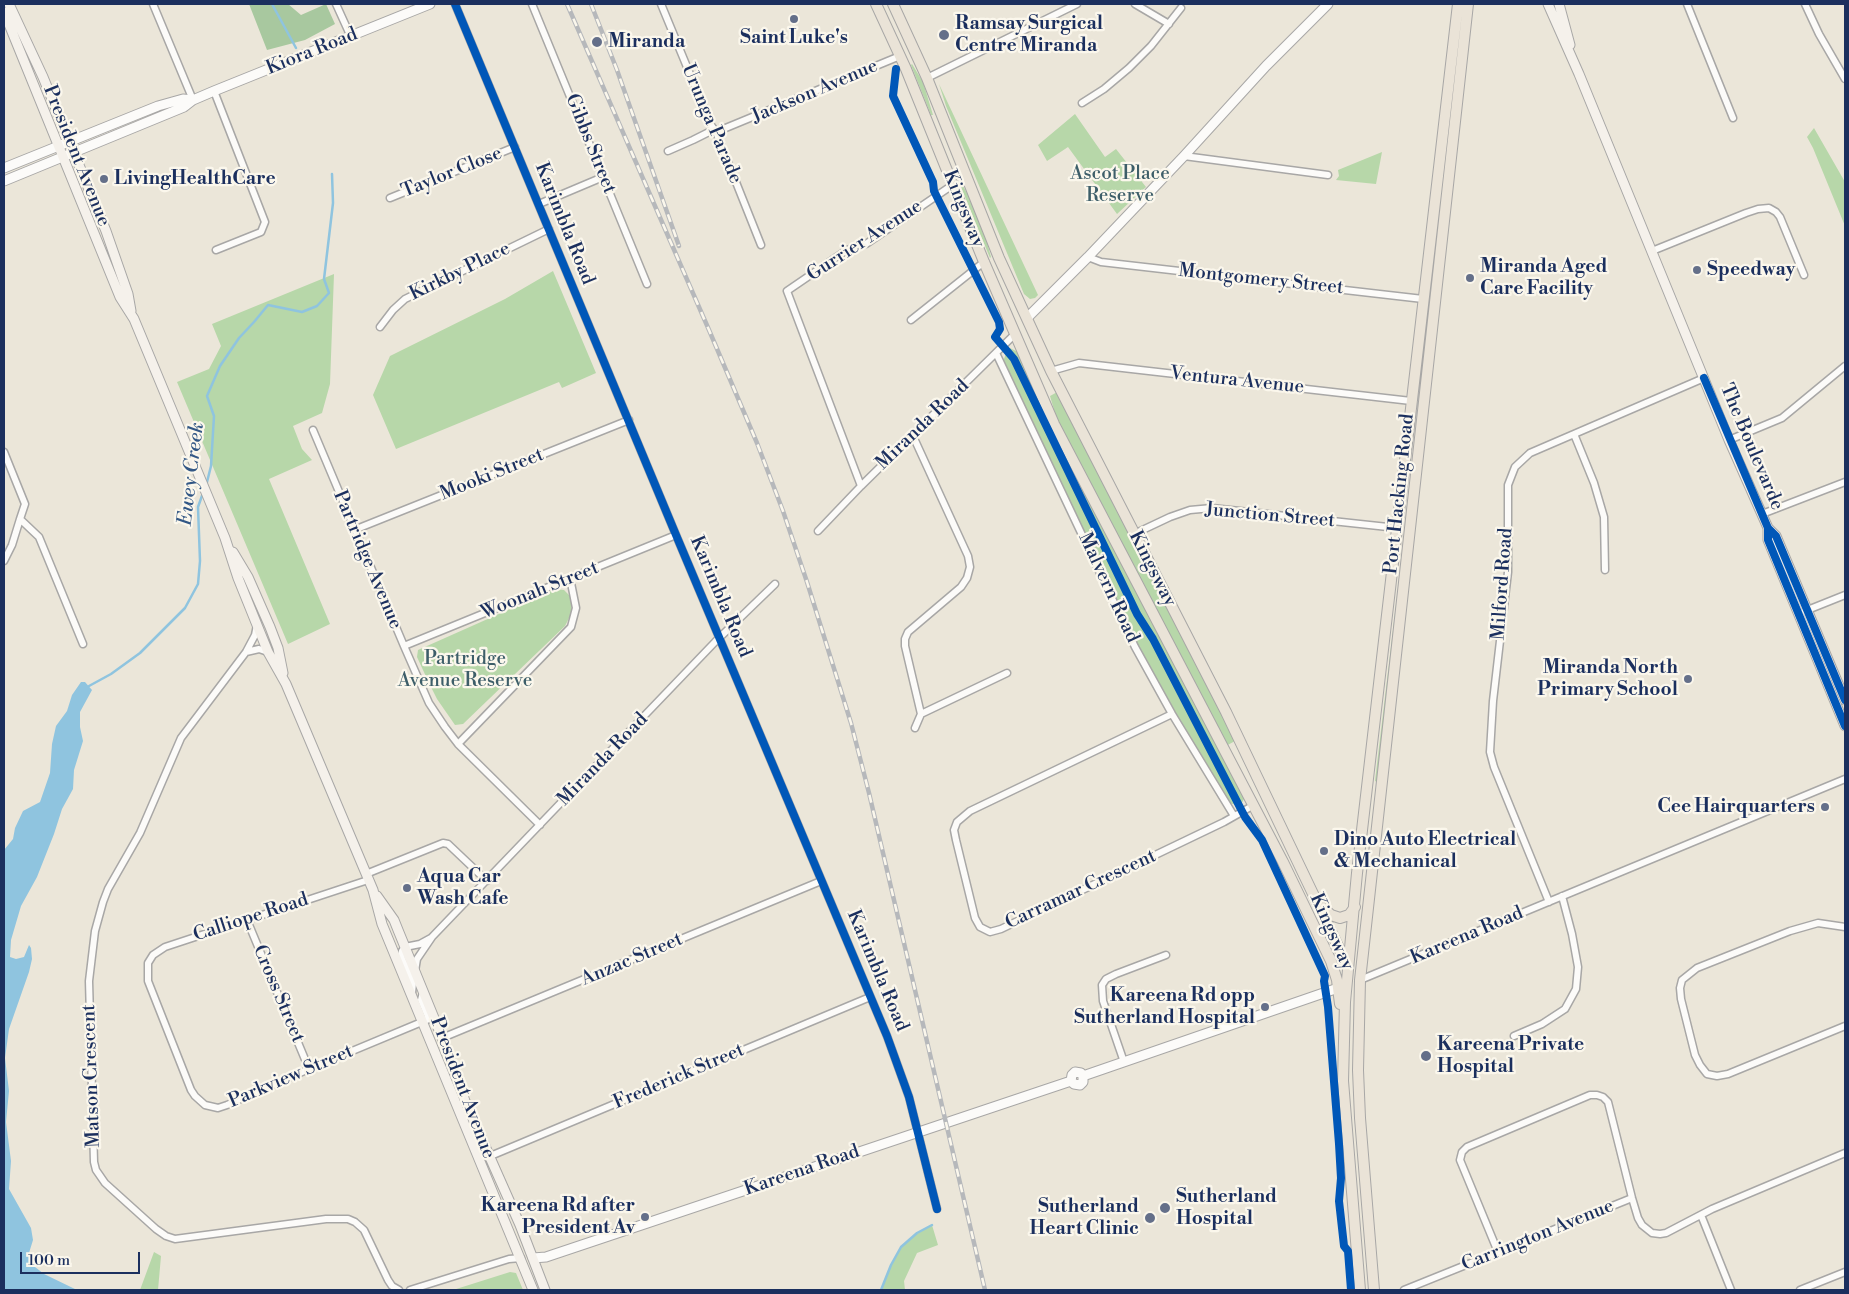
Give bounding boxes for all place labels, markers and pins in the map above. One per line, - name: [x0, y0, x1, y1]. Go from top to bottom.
- marker: Saint Luke's: [788, 13, 800, 25]
- place label: Ramsay Surgical Centre Miranda: [955, 13, 1103, 57]
- place label: Saint Luke's: [740, 27, 848, 49]
- marker: Ramsay Surgical Centre Miranda: [937, 28, 951, 42]
- place label: Miranda: [608, 31, 685, 53]
- marker: Miranda: [590, 35, 604, 49]
- place label: LivingHealthCare: [114, 168, 276, 190]
- marker: LivingHealthCare: [98, 173, 110, 185]
- place label: Miranda Aged Care Facility: [1480, 256, 1607, 300]
- place label: Speedway: [1707, 259, 1795, 281]
- marker: Speedway: [1691, 264, 1703, 276]
- marker: Miranda Aged Care Facility: [1464, 272, 1476, 284]
- place label: Miranda North Primary School: [1537, 657, 1678, 701]
- marker: Miranda North Primary School: [1682, 673, 1694, 685]
- place label: Cee Hairquarters: [1657, 796, 1815, 818]
- marker: Cee Hairquarters: [1819, 801, 1831, 813]
- place label: Dino Auto Electrical & Mechanical: [1334, 829, 1516, 873]
- marker: Dino Auto Electrical & Mechanical: [1318, 845, 1330, 857]
- place label: Aqua Car Wash Cafe: [417, 866, 508, 910]
- marker: Aqua Car Wash Cafe: [401, 882, 413, 894]
- place label: Kareena Rd opp Sutherland Hospital: [1074, 985, 1255, 1029]
- marker: Kareena Rd opp Sutherland Hospital: [1259, 1001, 1271, 1013]
- place label: Kareena Private Hospital: [1437, 1034, 1584, 1078]
- marker: Kareena Private Hospital: [1419, 1049, 1433, 1063]
- place label: Sutherland Hospital: [1176, 1186, 1277, 1230]
- place label: Kareena Rd after President Av: [481, 1195, 635, 1239]
- place label: Sutherland Heart Clinic: [1030, 1196, 1139, 1240]
- marker: Sutherland Hospital: [1158, 1201, 1172, 1215]
- marker: Kareena Rd after President Av: [639, 1211, 651, 1223]
- marker: Sutherland Heart Clinic: [1143, 1211, 1157, 1225]

